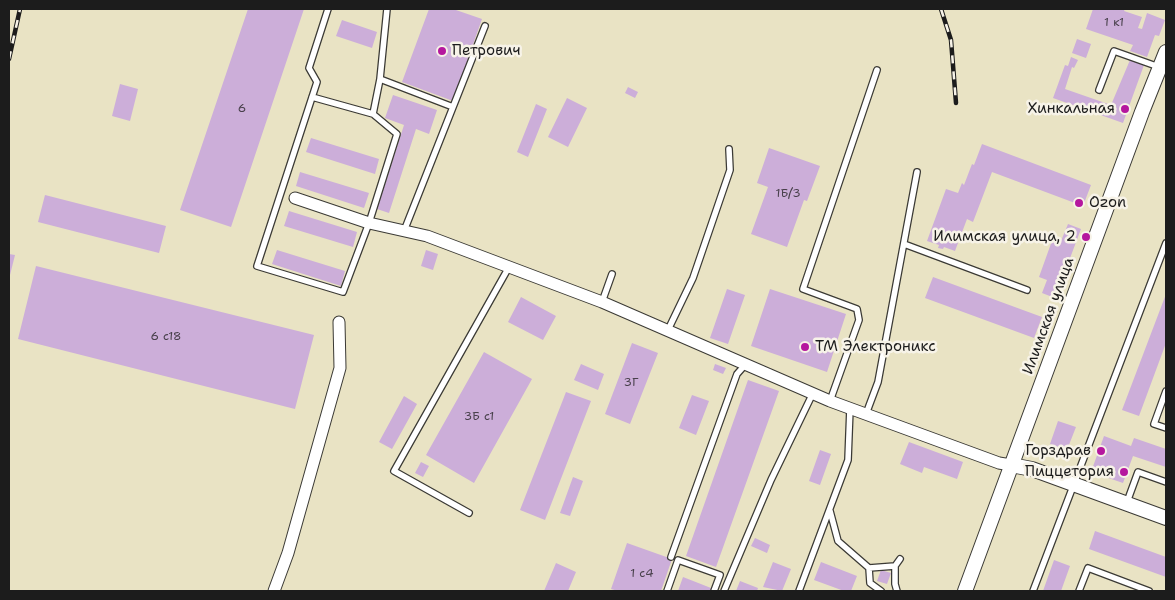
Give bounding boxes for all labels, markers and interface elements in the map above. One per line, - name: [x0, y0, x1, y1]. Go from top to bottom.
- house number: 1 к1: [1104, 16, 1124, 30]
- place label: Петрович: [452, 42, 520, 60]
- marker: Петрович: [436, 45, 448, 57]
- place label: Хинкальная: [1028, 100, 1115, 118]
- house number: 6: [238, 102, 246, 116]
- marker: Хинкальная: [1119, 103, 1131, 115]
- house number: 1Б/3: [775, 187, 801, 201]
- place label: Ozon: [1089, 194, 1126, 212]
- marker: Ozon: [1073, 197, 1085, 209]
- place label: Илимская улица, 2: [933, 228, 1076, 246]
- marker: Илимская улица, 2: [1080, 231, 1092, 243]
- street label: Илимская улица: [1019, 255, 1079, 377]
- house number: 6 с18: [150, 330, 182, 344]
- place label: ТМ Электроникс: [815, 338, 936, 356]
- marker: ТМ Электроникс: [799, 341, 811, 353]
- house number: 3Г: [624, 376, 638, 390]
- house number: 3Б с1: [464, 410, 494, 424]
- place label: Горздрав: [1025, 442, 1091, 460]
- marker: Горздрав: [1095, 445, 1107, 457]
- place label: Пиццетория: [1025, 463, 1114, 481]
- marker: Пиццетория: [1118, 466, 1130, 478]
- house number: 1 с4: [630, 567, 654, 581]

